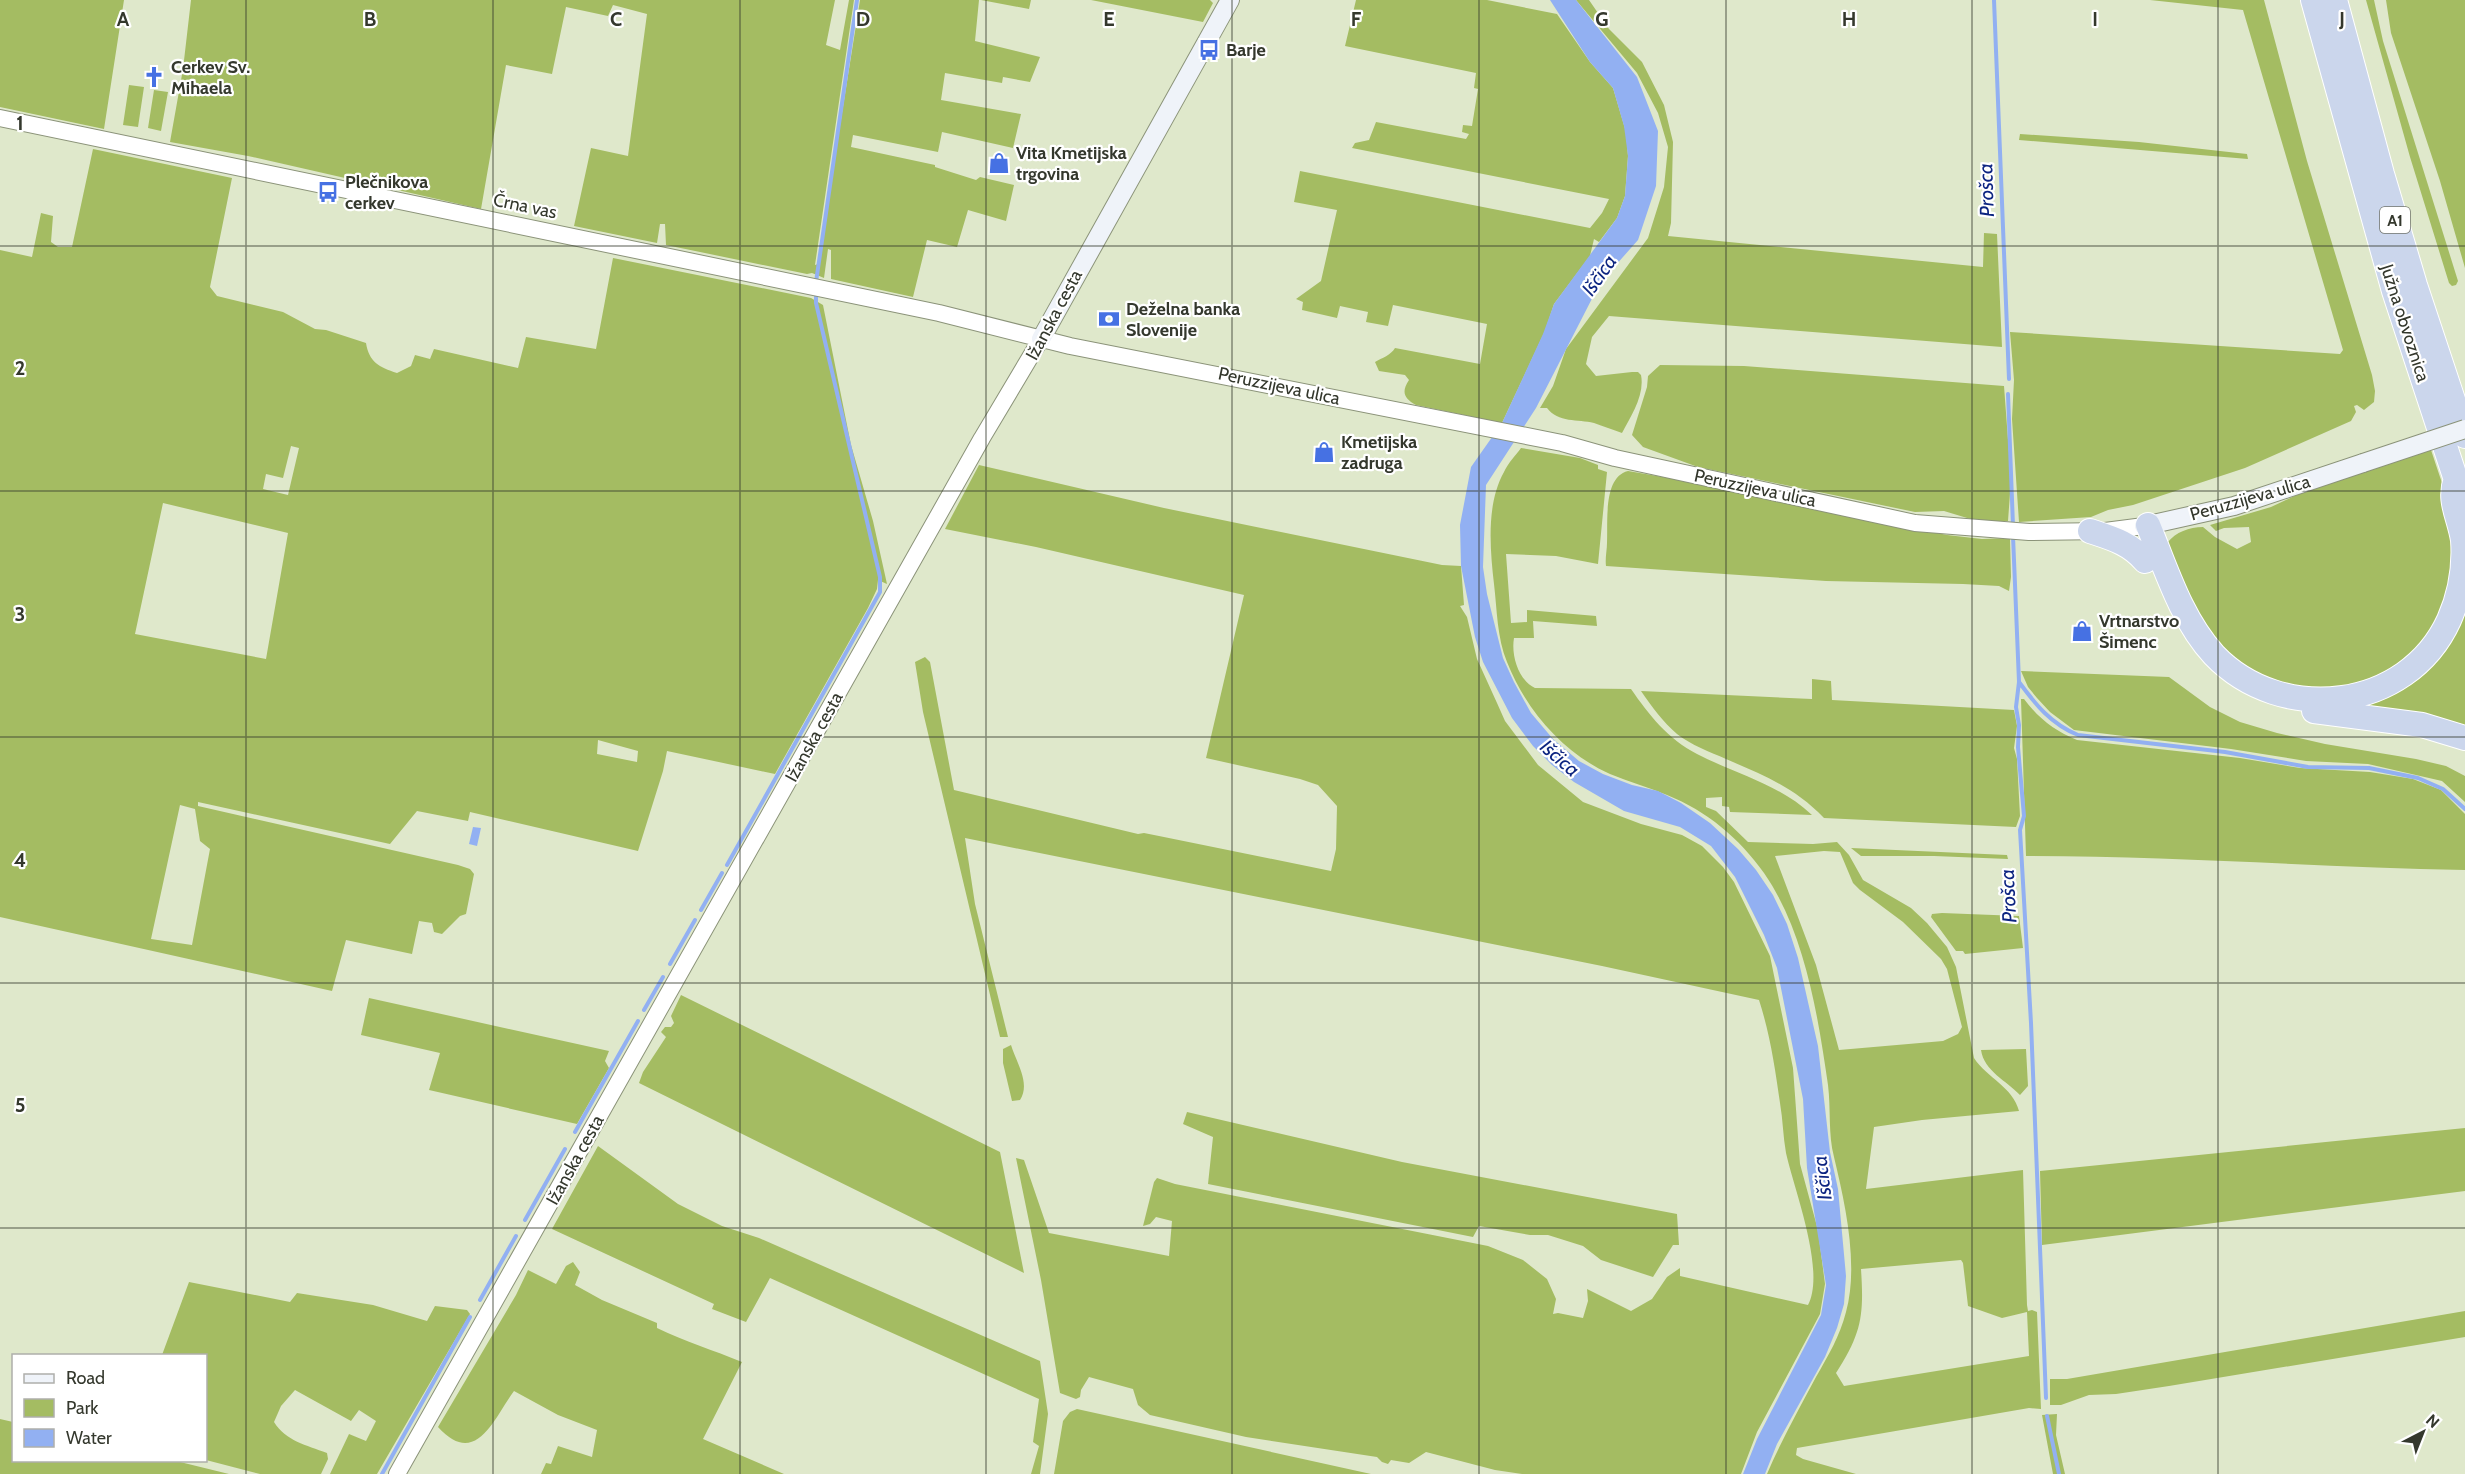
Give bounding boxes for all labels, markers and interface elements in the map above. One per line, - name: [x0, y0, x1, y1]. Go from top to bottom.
- text: A: [117, 7, 130, 31]
- text: B: [364, 7, 376, 31]
- text: C: [610, 7, 622, 31]
- text: D: [856, 7, 870, 31]
- text: E: [1103, 7, 1115, 31]
- text: F: [1351, 7, 1362, 31]
- text: G: [1595, 7, 1609, 31]
- text: H: [1842, 7, 1856, 31]
- text: I: [2092, 7, 2098, 31]
- text: J: [2338, 7, 2345, 31]
- bus stop icon: Barje: [1197, 38, 1221, 62]
- place label: Barje: [1226, 39, 1266, 61]
- place label: Cerkev Sv. Mihaela: [171, 56, 250, 99]
- church icon: Cerkev Sv. Mihaela: [142, 65, 166, 89]
- text: 1: [16, 111, 24, 135]
- place label: Vita Kmetijska trgovina: [1016, 142, 1127, 185]
- shop icon: Vita Kmetijska trgovina: [987, 151, 1011, 175]
- water label: Prošca: [1973, 163, 1999, 217]
- place label: Plečnikova cerkev: [345, 171, 428, 214]
- bus stop icon: Plečnikova cerkev: [316, 180, 340, 204]
- street label: Črna vas: [491, 189, 559, 223]
- road number: A1: [2380, 207, 2410, 233]
- water label: Iščica: [1576, 250, 1622, 300]
- street label: Južna obvoznica: [2375, 260, 2434, 385]
- street label: Ižanska cesta: [1021, 266, 1087, 364]
- place label: Deželna banka Slovenije: [1126, 298, 1240, 341]
- bank icon: Deželna banka Slovenije: [1097, 307, 1121, 331]
- text: 2: [15, 356, 25, 380]
- street label: Peruzzijeva ulica: [1216, 362, 1342, 410]
- place label: Kmetijska zadruga: [1341, 431, 1417, 474]
- shop icon: Kmetijska zadruga: [1312, 440, 1336, 464]
- street label: Peruzzijeva ulica: [1692, 464, 1818, 512]
- street label: Peruzzijeva ulica: [2187, 470, 2313, 526]
- text: 3: [15, 602, 25, 626]
- place label: Vrtnarstvo Šimenc: [2099, 610, 2179, 653]
- shop icon: Vrtnarstvo Šimenc: [2070, 619, 2094, 643]
- street label: Ižanska cesta: [780, 688, 848, 786]
- water label: Iščica: [1535, 734, 1585, 782]
- text: 4: [14, 848, 26, 872]
- water label: Prošca: [1995, 868, 2021, 924]
- text: 5: [15, 1093, 25, 1117]
- street label: Ižanska cesta: [541, 1111, 609, 1209]
- water label: Iščica: [1807, 1154, 1837, 1202]
- legend: [12, 1354, 207, 1462]
- text: Road: [66, 1367, 105, 1389]
- text: Park: [66, 1397, 99, 1419]
- north arrow: [2393, 1402, 2453, 1462]
- text: N: [2422, 1410, 2443, 1432]
- text: Water: [66, 1427, 112, 1449]

